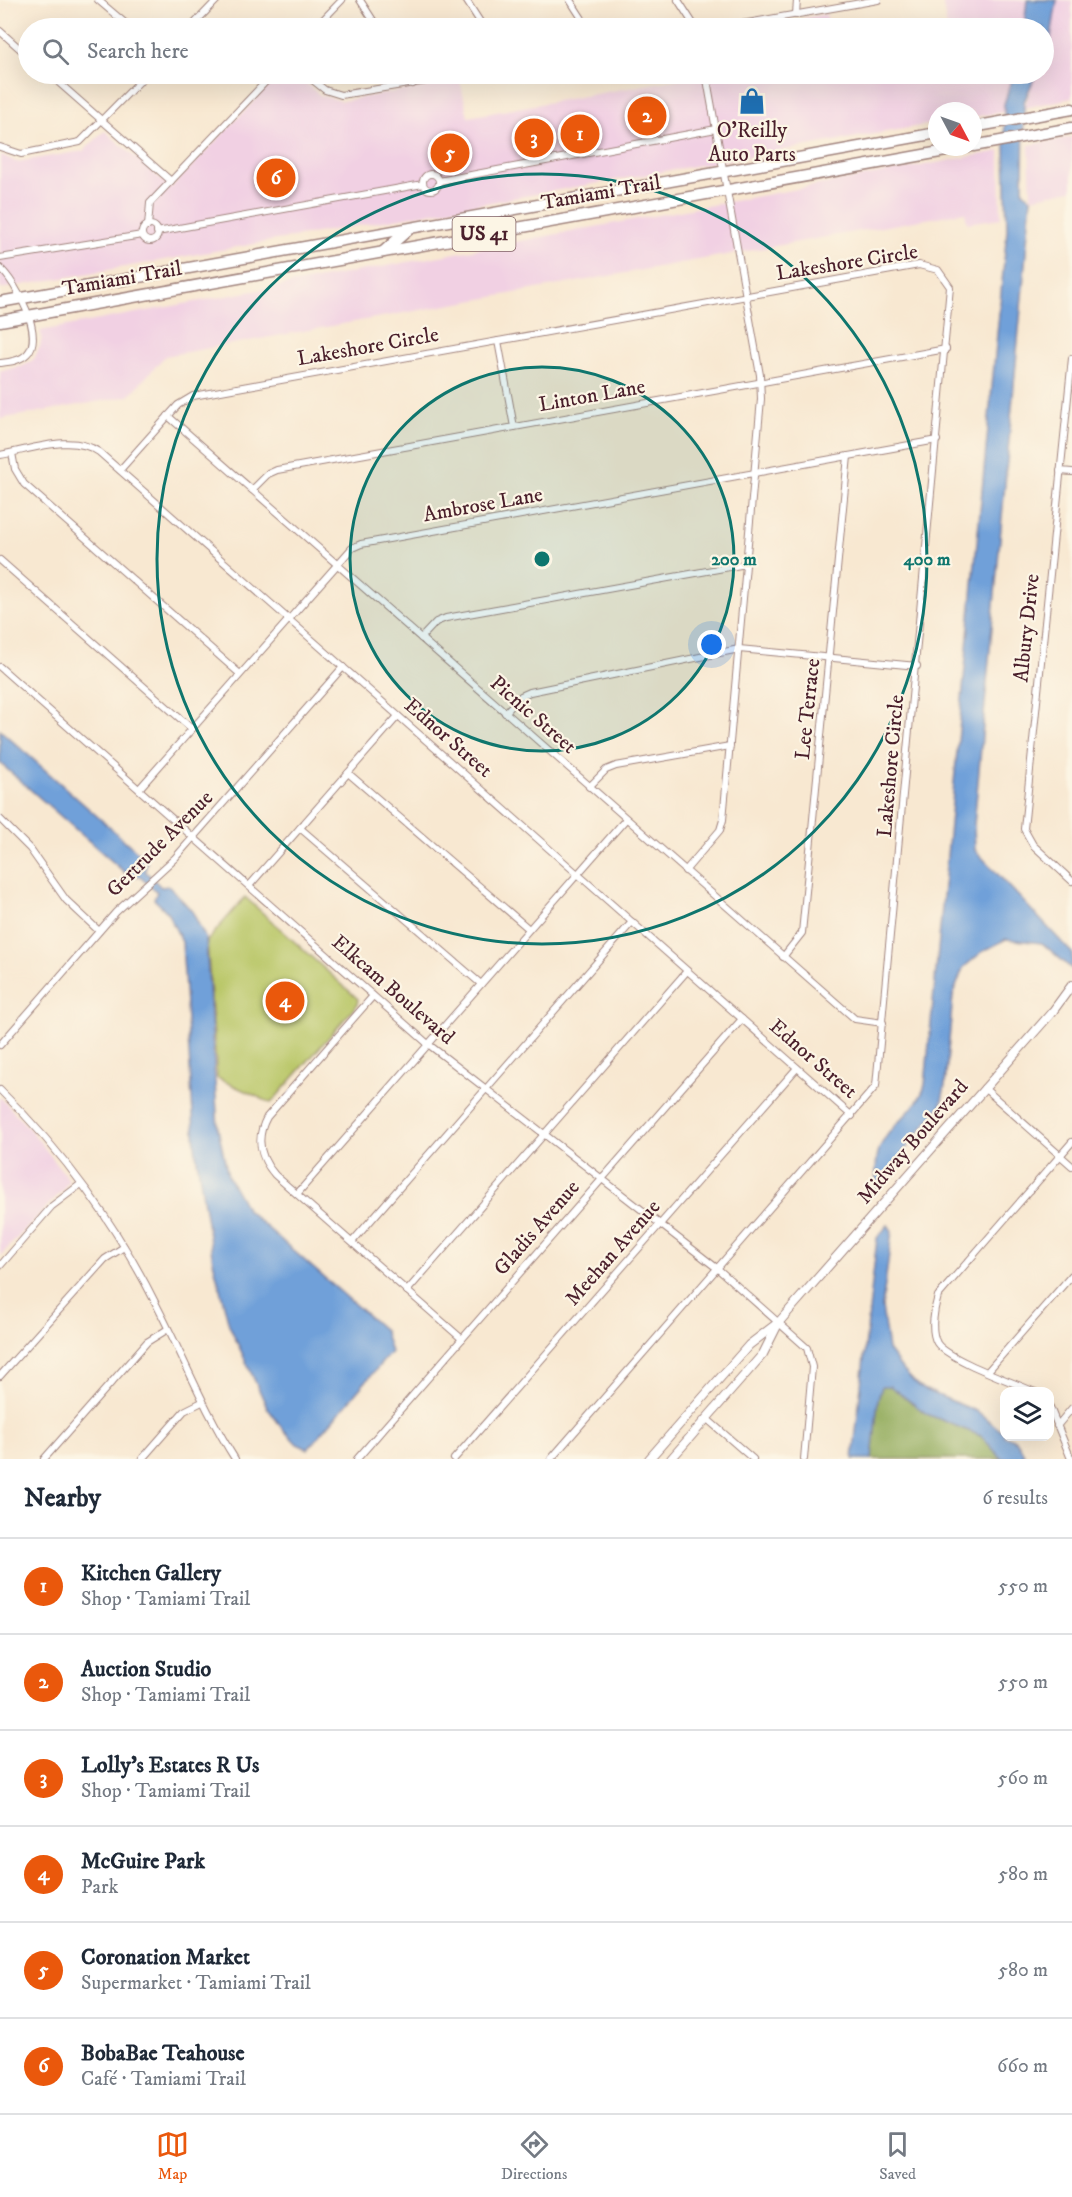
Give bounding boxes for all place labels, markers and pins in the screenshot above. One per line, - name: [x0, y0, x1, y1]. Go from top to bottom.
- shop icon: O'Reilly Auto Parts: [737, 86, 767, 116]
- pin: 2: [628, 94, 666, 138]
- pin: 1: [560, 112, 600, 156]
- pin: 3: [514, 116, 554, 160]
- place label: O'Reilly Auto Parts: [708, 118, 796, 168]
- pin: 5: [430, 130, 470, 176]
- pin: 6: [256, 156, 296, 201]
- centre of rings: [532, 549, 552, 569]
- pin: 4: [266, 978, 304, 1024]

